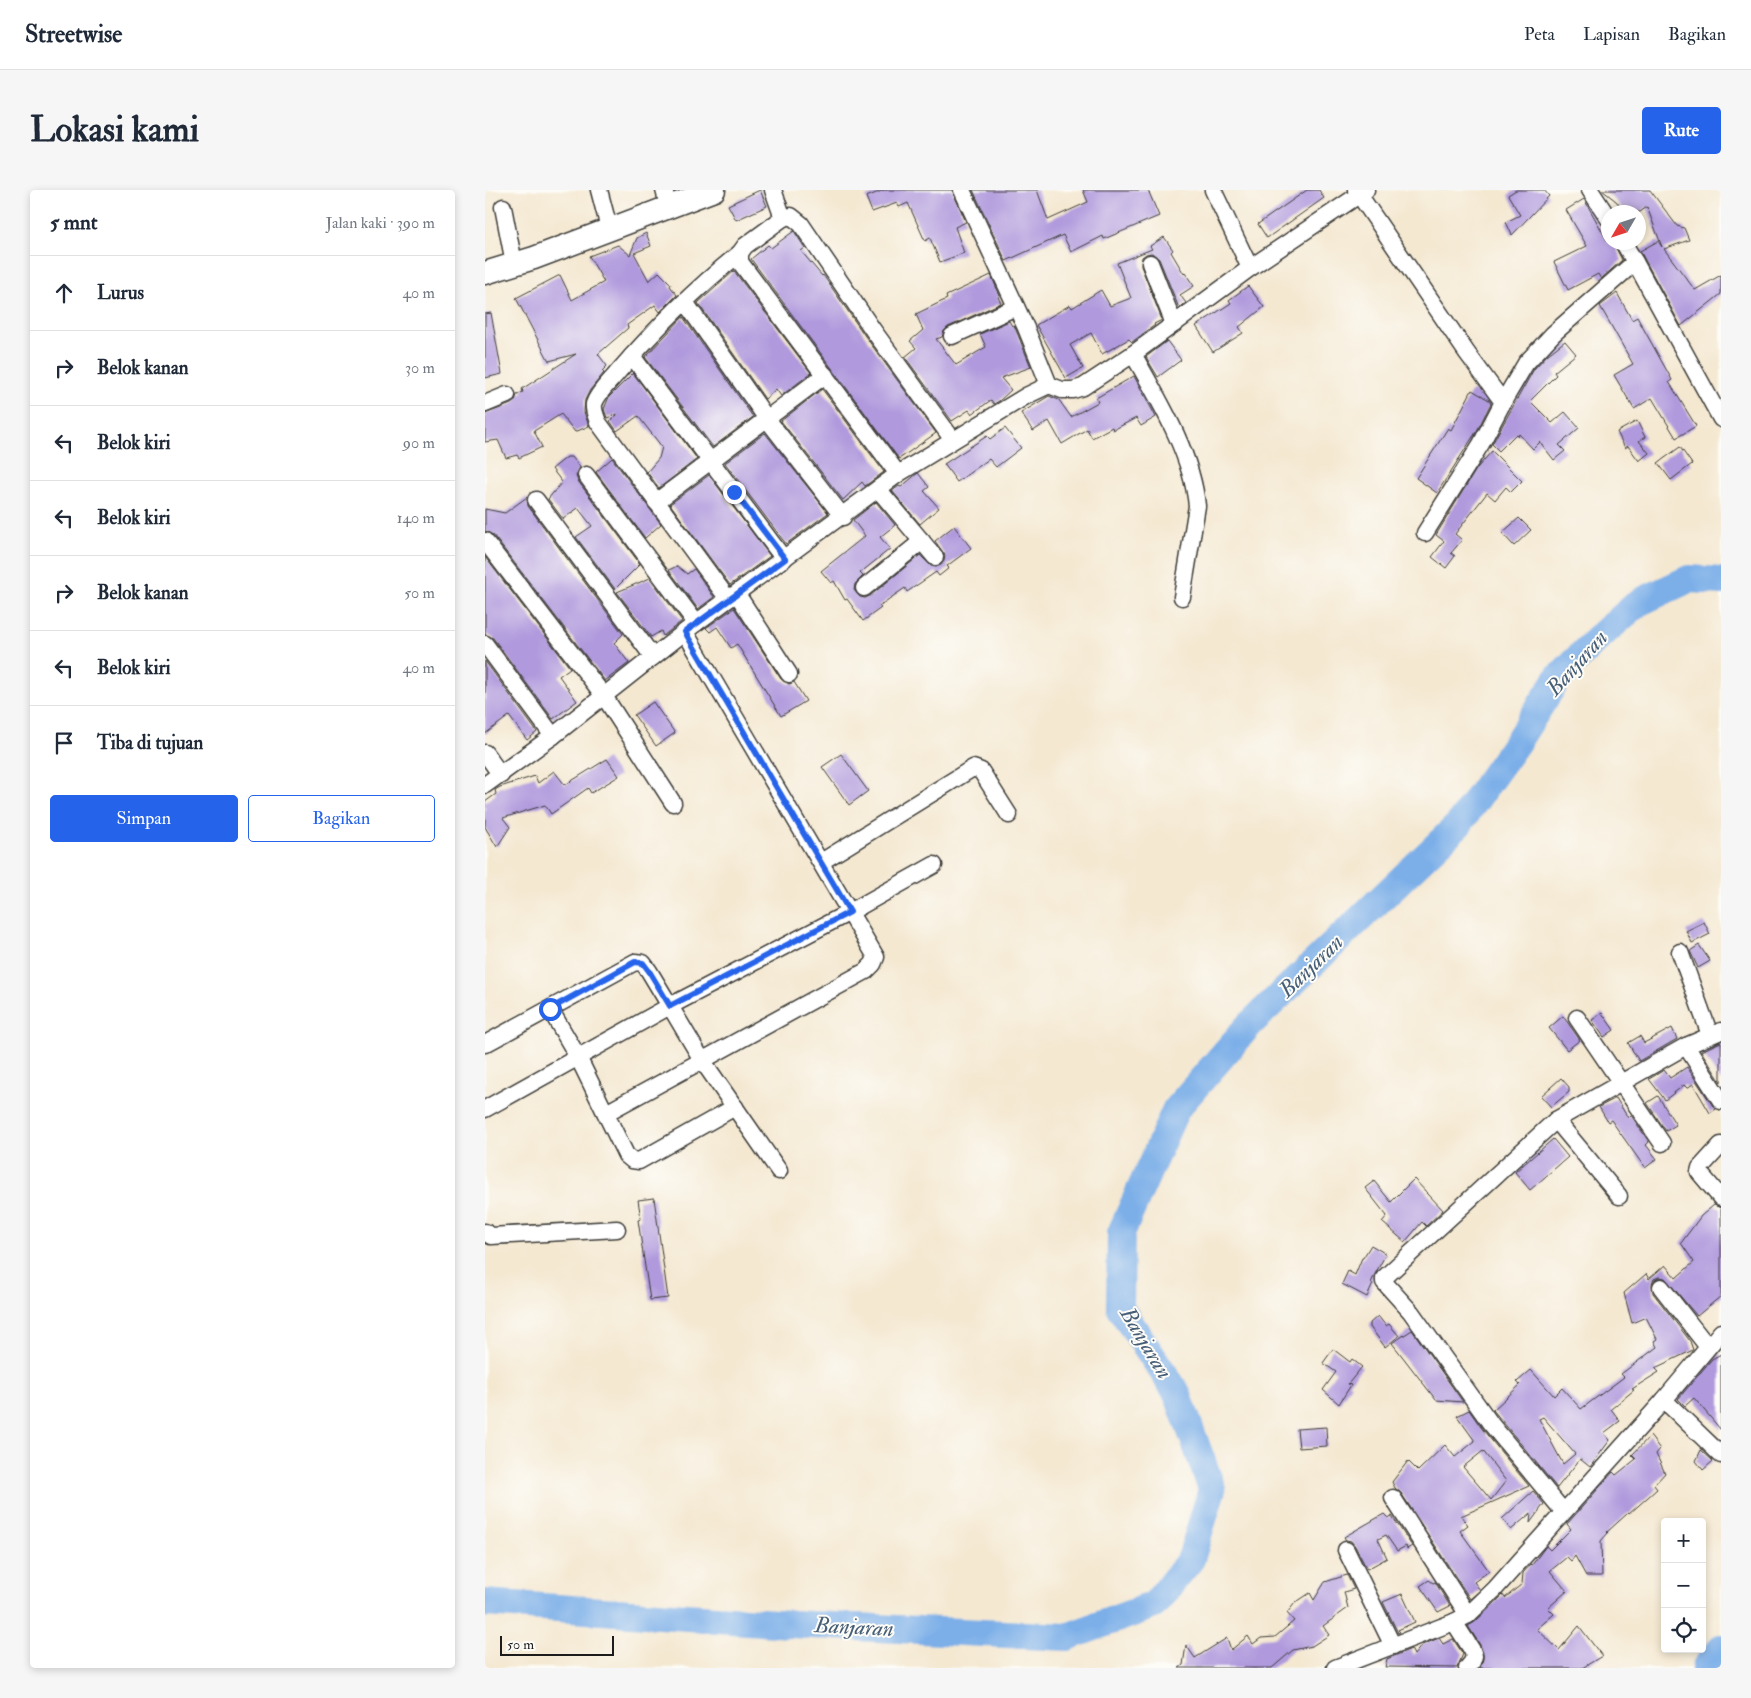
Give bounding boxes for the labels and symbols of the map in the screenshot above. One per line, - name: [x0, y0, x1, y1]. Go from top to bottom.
- north arrow: [1601, 205, 1646, 250]
- route end: [723, 481, 746, 504]
- water label: Banjaran: [1539, 624, 1614, 702]
- water label: Banjaran: [1272, 928, 1349, 1004]
- route start: [539, 998, 562, 1021]
- water label: Banjaran: [1113, 1301, 1178, 1384]
- water label: Banjaran: [813, 1611, 894, 1643]
- scale bar: [500, 1633, 614, 1656]

